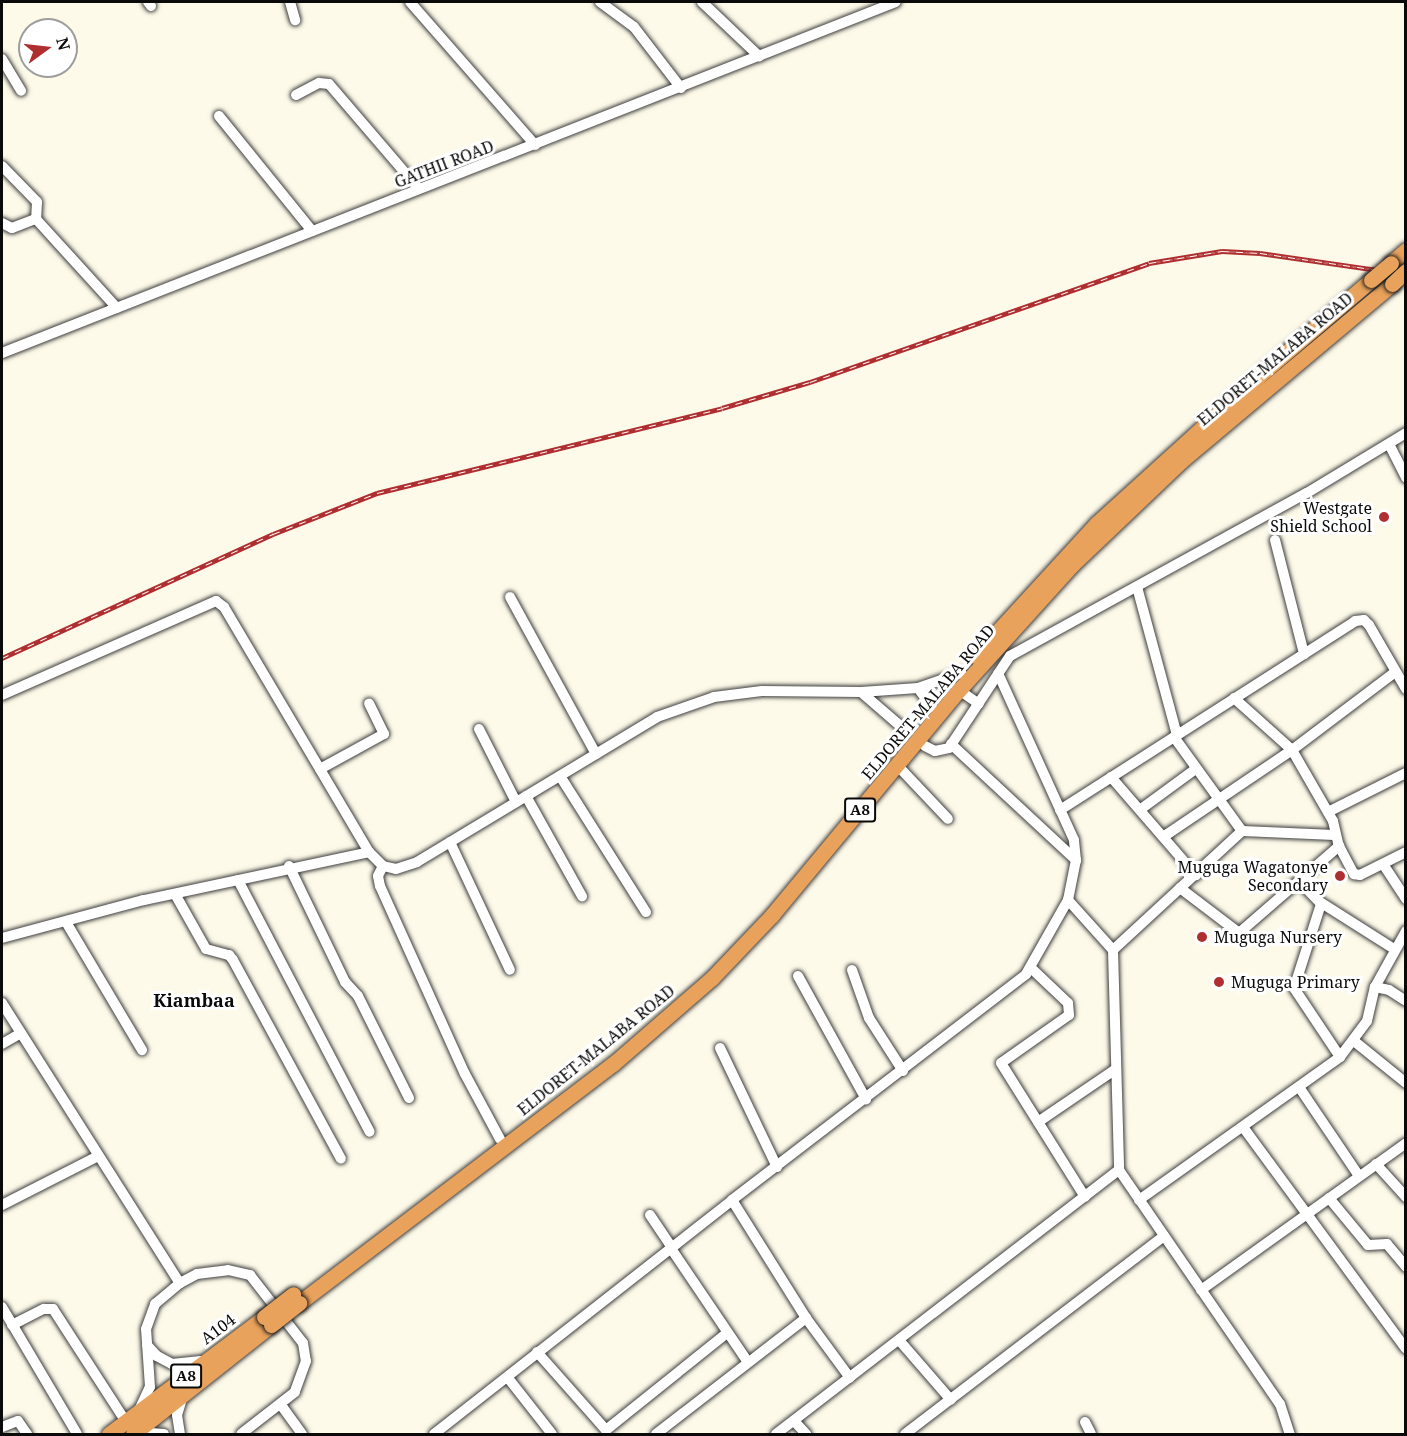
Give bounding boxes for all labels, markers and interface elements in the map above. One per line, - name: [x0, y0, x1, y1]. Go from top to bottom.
- north arrow: [18, 18, 78, 78]
- text: N: [51, 35, 76, 53]
- street label: GATHII ROAD: [392, 136, 496, 192]
- street label: ELDORET-MALABA ROAD: [1194, 289, 1356, 429]
- place label: Westgate Shield School: [1270, 498, 1372, 536]
- marker: Westgate Shield School: [1377, 510, 1391, 524]
- street label: ELDORET-MALABA ROAD: [858, 621, 998, 783]
- road number: A8: [844, 798, 876, 822]
- place label: Muguga Wagatonye Secondary: [1178, 857, 1328, 895]
- marker: Muguga Wagatonye Secondary: [1333, 869, 1347, 883]
- place label: Muguga Nursery: [1214, 927, 1342, 947]
- marker: Muguga Nursery: [1195, 930, 1209, 944]
- place label: Muguga Primary: [1231, 972, 1360, 992]
- marker: Muguga Primary: [1212, 975, 1226, 989]
- street label: ELDORET-MALABA ROAD: [514, 981, 678, 1119]
- district label: Kiambaa: [153, 989, 235, 1011]
- street label: A104: [197, 1310, 239, 1348]
- road number: A8: [170, 1364, 202, 1388]

